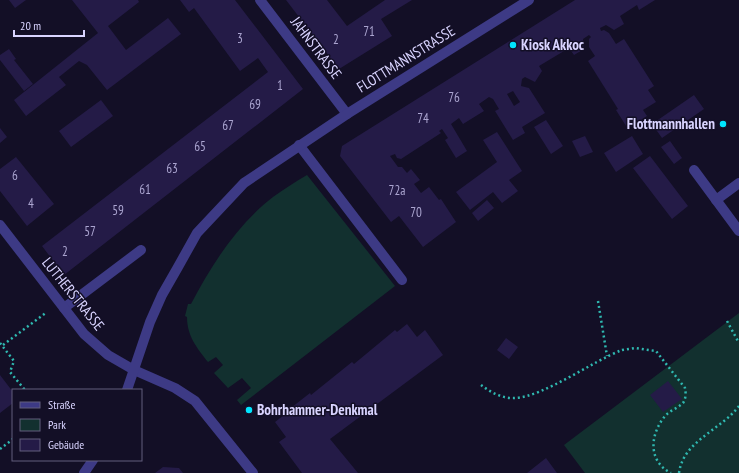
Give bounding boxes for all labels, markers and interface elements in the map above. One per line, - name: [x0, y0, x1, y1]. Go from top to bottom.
- scale bar: [14, 12, 84, 38]
- street label: JAHNSTRASSE: [286, 12, 346, 83]
- text: 20 m: [20, 18, 41, 33]
- street label: FLOTTMANNSTRASSE: [353, 21, 458, 96]
- house number: 71: [363, 23, 375, 40]
- house number: 3: [237, 30, 243, 47]
- house number: 2: [333, 31, 339, 48]
- place label: Kiosk Akkoc: [521, 35, 585, 54]
- marker: Kiosk Akkoc: [508, 40, 518, 50]
- house number: 1: [277, 77, 283, 94]
- house number: 76: [448, 89, 460, 106]
- house number: 69: [249, 96, 261, 113]
- house number: 74: [417, 110, 429, 127]
- place label: Flottmannhallen: [627, 114, 715, 133]
- house number: 67: [222, 117, 234, 134]
- marker: Flottmannhallen: [718, 119, 728, 129]
- house number: 65: [194, 138, 206, 155]
- house number: 63: [166, 160, 178, 177]
- house number: 6: [12, 167, 18, 184]
- house number: 61: [139, 181, 151, 198]
- house number: 72a: [389, 182, 405, 199]
- house number: 4: [28, 195, 34, 212]
- house number: 59: [112, 202, 124, 219]
- house number: 70: [410, 204, 422, 221]
- house number: 57: [84, 223, 96, 240]
- house number: 2: [62, 243, 68, 260]
- street label: LUTHERSTRASSE: [38, 253, 109, 334]
- legend: [12, 389, 142, 461]
- text: Straße: [48, 397, 75, 412]
- place label: Bohrhammer-Denkmal: [257, 400, 378, 419]
- marker: Bohrhammer-Denkmal: [244, 405, 254, 415]
- text: Park: [48, 417, 66, 432]
- text: Gebäude: [48, 437, 84, 452]

